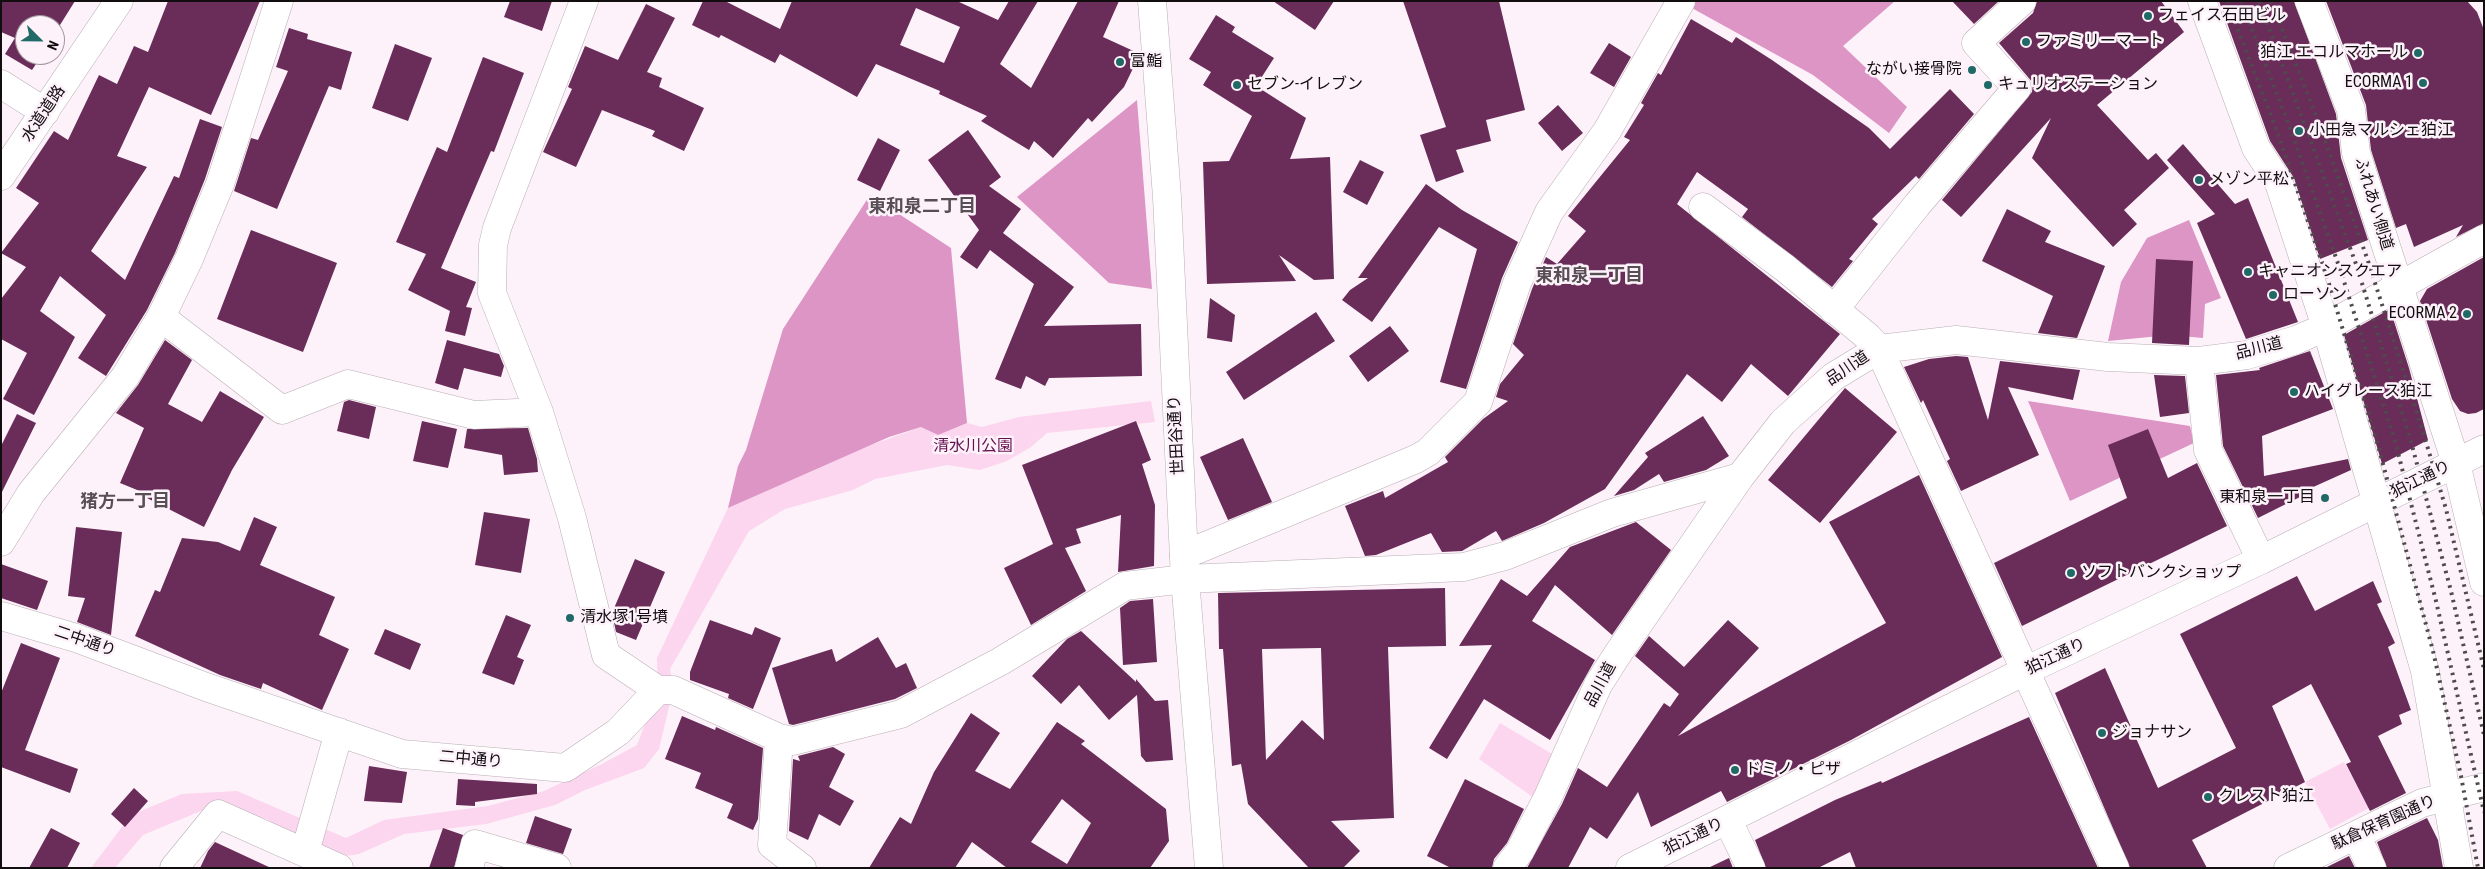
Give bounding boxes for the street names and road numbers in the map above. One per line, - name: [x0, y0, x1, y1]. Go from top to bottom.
- street label: 水道道路: [18, 82, 70, 146]
- street label: ふれあい側道: [2350, 155, 2396, 253]
- street label: 品川道: [2233, 334, 2285, 364]
- street label: 品川道: [1823, 348, 1873, 390]
- street label: 世田谷通り: [1165, 395, 1189, 475]
- street label: 狛江通り: [2388, 457, 2454, 503]
- street label: 二中通り: [52, 623, 118, 661]
- street label: 狛江通り: [2023, 635, 2089, 679]
- street label: 品川道: [1581, 659, 1621, 711]
- street label: 二中通り: [438, 748, 504, 772]
- street label: 駄倉保育園通り: [2329, 791, 2439, 855]
- street label: 狛江通り: [1661, 814, 1727, 860]

